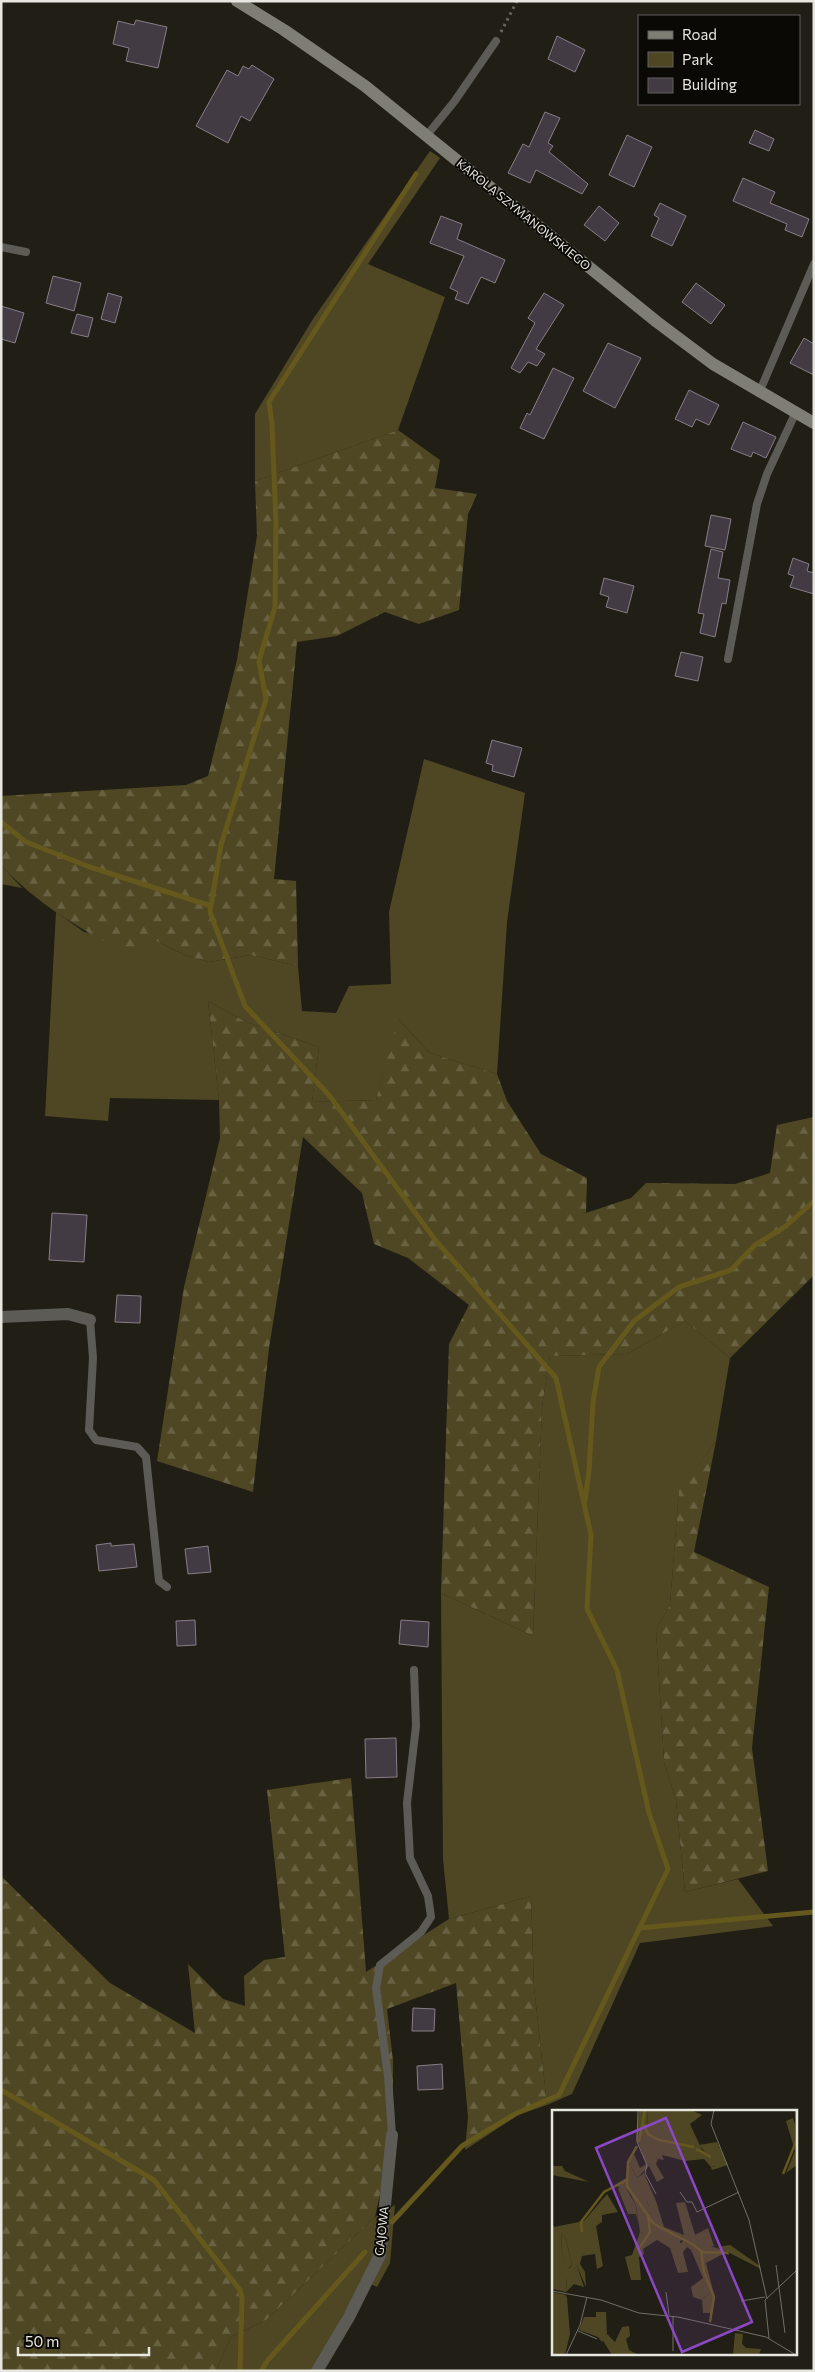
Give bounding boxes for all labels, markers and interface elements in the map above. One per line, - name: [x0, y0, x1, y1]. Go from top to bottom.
- legend: [638, 15, 800, 105]
- text: Road: [682, 25, 717, 43]
- text: Park: [682, 50, 713, 68]
- text: Building: [682, 75, 737, 93]
- street label: KAROLA SZYMANOWSKIEGO: [454, 156, 594, 272]
- inset map: [552, 2110, 798, 2354]
- street label: GAJOWA: [371, 2206, 392, 2257]
- scale bar: [18, 2324, 149, 2356]
- text: 50 m: [25, 2332, 59, 2350]

